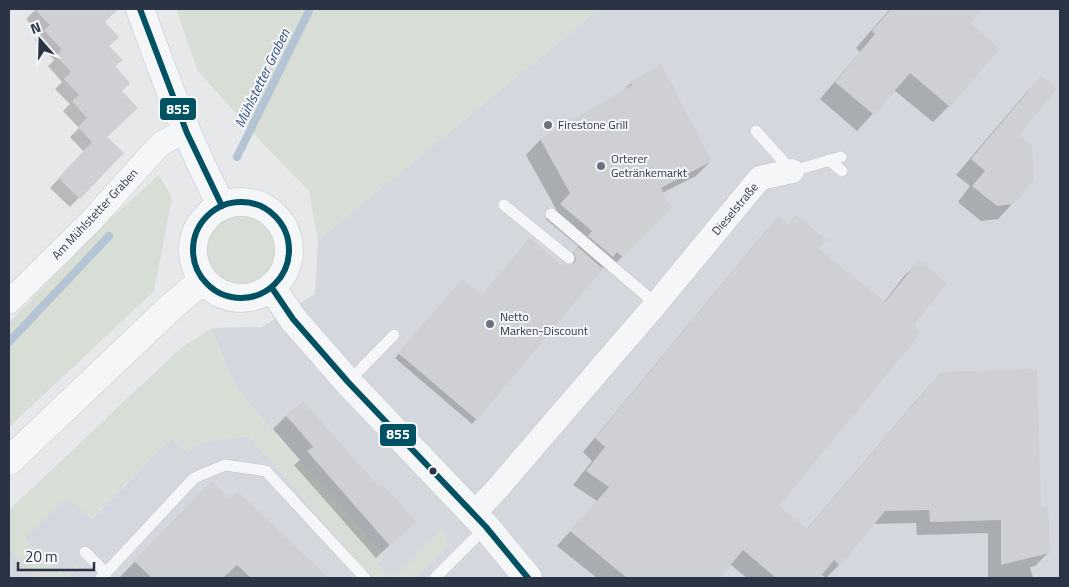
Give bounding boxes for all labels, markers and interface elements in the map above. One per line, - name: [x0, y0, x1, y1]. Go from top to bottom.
- north arrow: [15, 15, 65, 65]
- text: N: [27, 16, 44, 39]
- water label: Mühlstetter Graben: [229, 24, 295, 131]
- line badge: 855: [159, 97, 197, 121]
- text: 855: [166, 98, 190, 119]
- place label: Firestone Grill: [558, 115, 628, 134]
- marker: Firestone Grill: [542, 119, 554, 131]
- place label: Orterer Getränkemarkt: [611, 149, 688, 182]
- marker: Orterer Getränkemarkt: [595, 160, 607, 172]
- street label: Am Mühlstetter Graben: [47, 164, 142, 264]
- street label: Dieselstraße: [707, 178, 762, 239]
- place label: Netto Marken-Discount: [500, 307, 589, 340]
- marker: Netto Marken-Discount: [484, 318, 496, 330]
- line badge: 855: [379, 423, 417, 447]
- text: 855: [386, 423, 410, 444]
- unlabelled marker: [428, 466, 438, 476]
- scale bar: [18, 540, 94, 572]
- text: 20 m: [25, 545, 58, 568]

